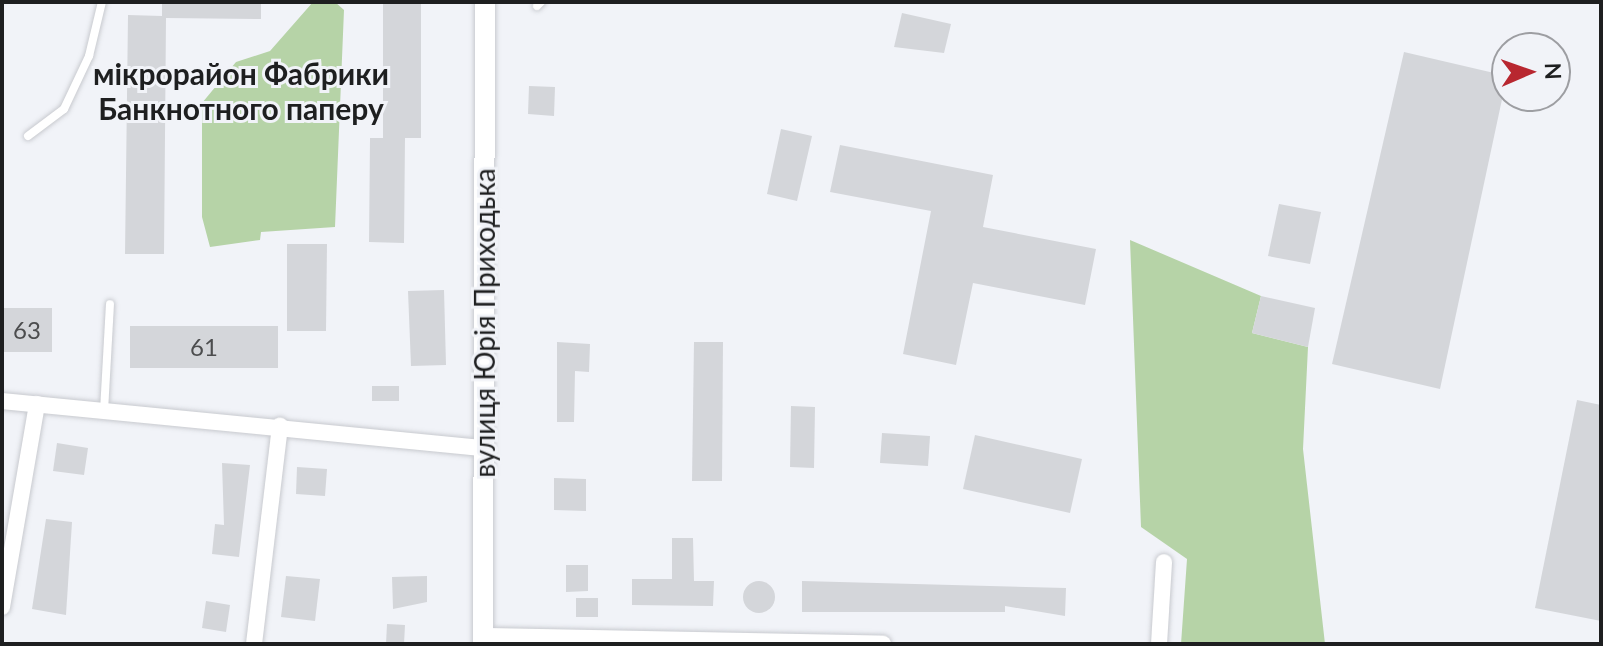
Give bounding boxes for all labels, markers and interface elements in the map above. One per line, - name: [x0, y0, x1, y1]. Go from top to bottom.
- north arrow: [1491, 32, 1571, 112]
- district label: мікрорайон Фабрики Банкнотного паперу: [93, 55, 389, 126]
- text: N: [1540, 62, 1567, 80]
- street label: вулиця Юрія Приходька: [467, 168, 501, 478]
- house number: 63: [13, 316, 41, 344]
- house number: 61: [190, 333, 218, 361]

